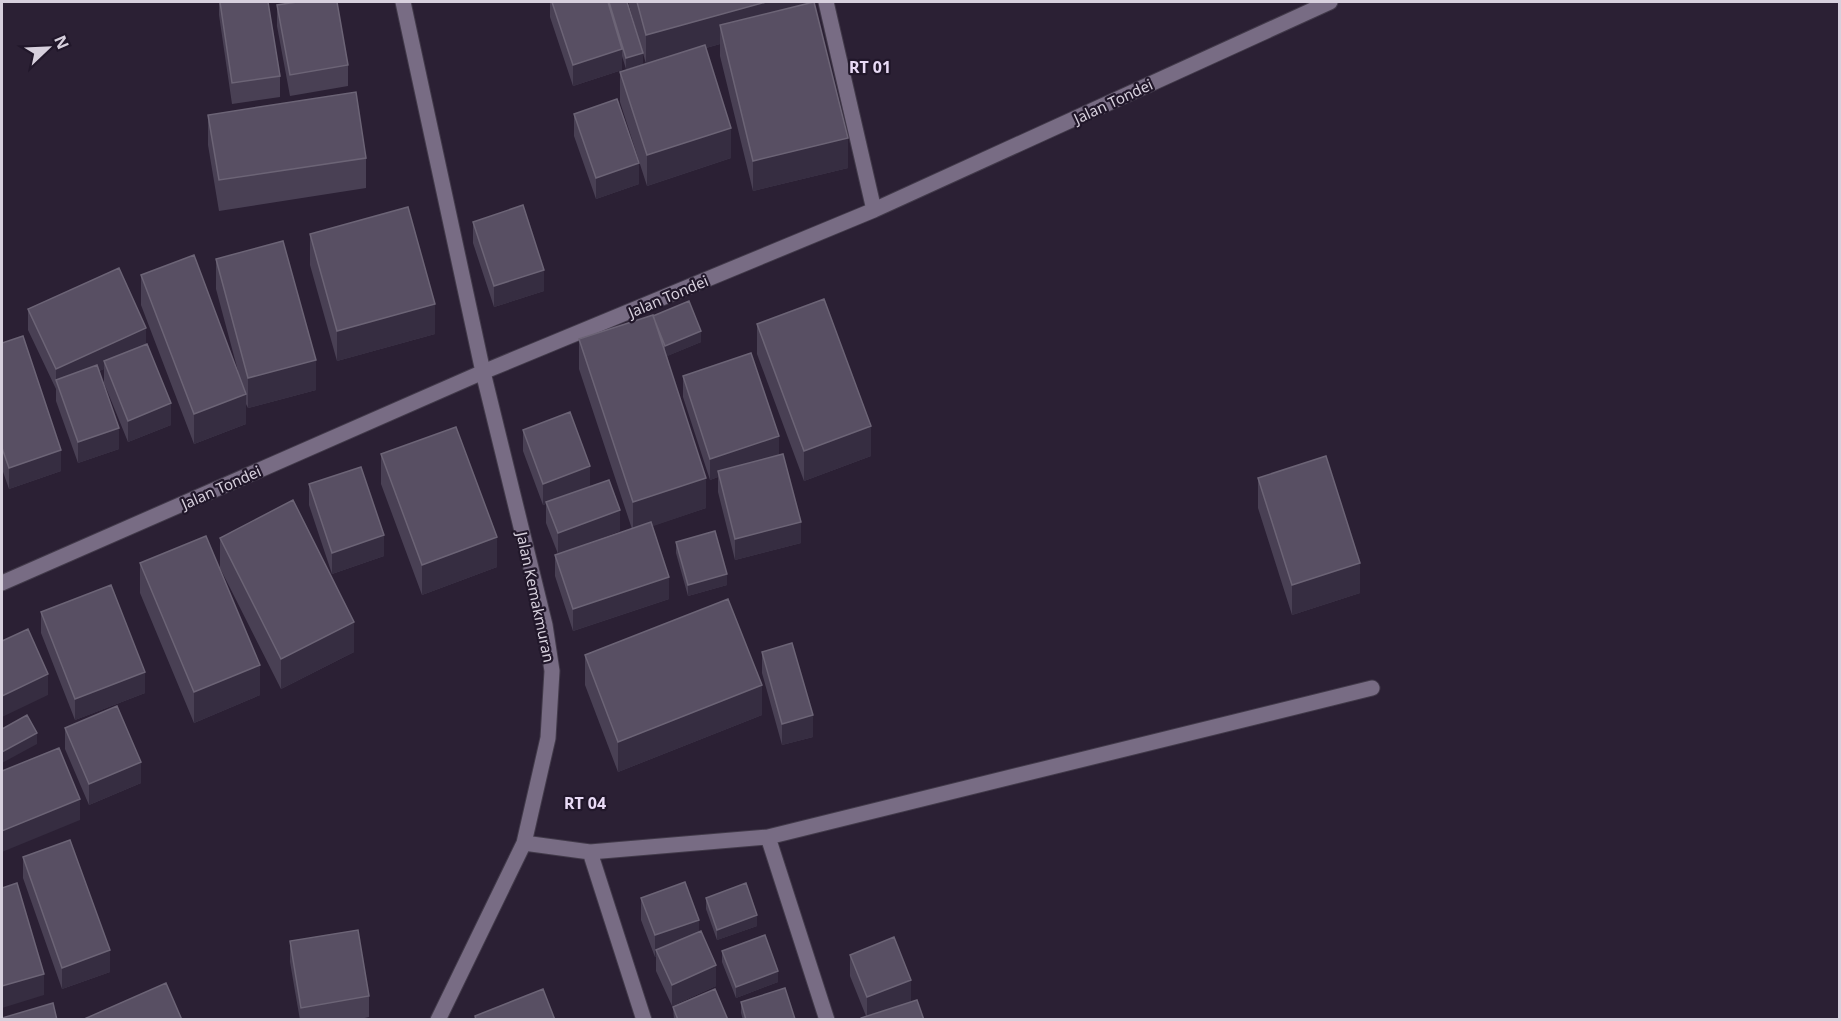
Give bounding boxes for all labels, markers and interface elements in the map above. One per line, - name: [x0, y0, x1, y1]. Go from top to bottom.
- north arrow: [18, 18, 78, 78]
- text: N: [49, 32, 74, 52]
- district label: RT 01: [849, 56, 891, 78]
- street label: Jalan Tondei: [1068, 74, 1156, 129]
- street label: Jalan Tondei: [623, 270, 711, 323]
- street label: Jalan Tondei: [176, 461, 264, 514]
- street label: Jalan Kemakmuran: [512, 528, 560, 664]
- district label: RT 04: [564, 792, 606, 814]

